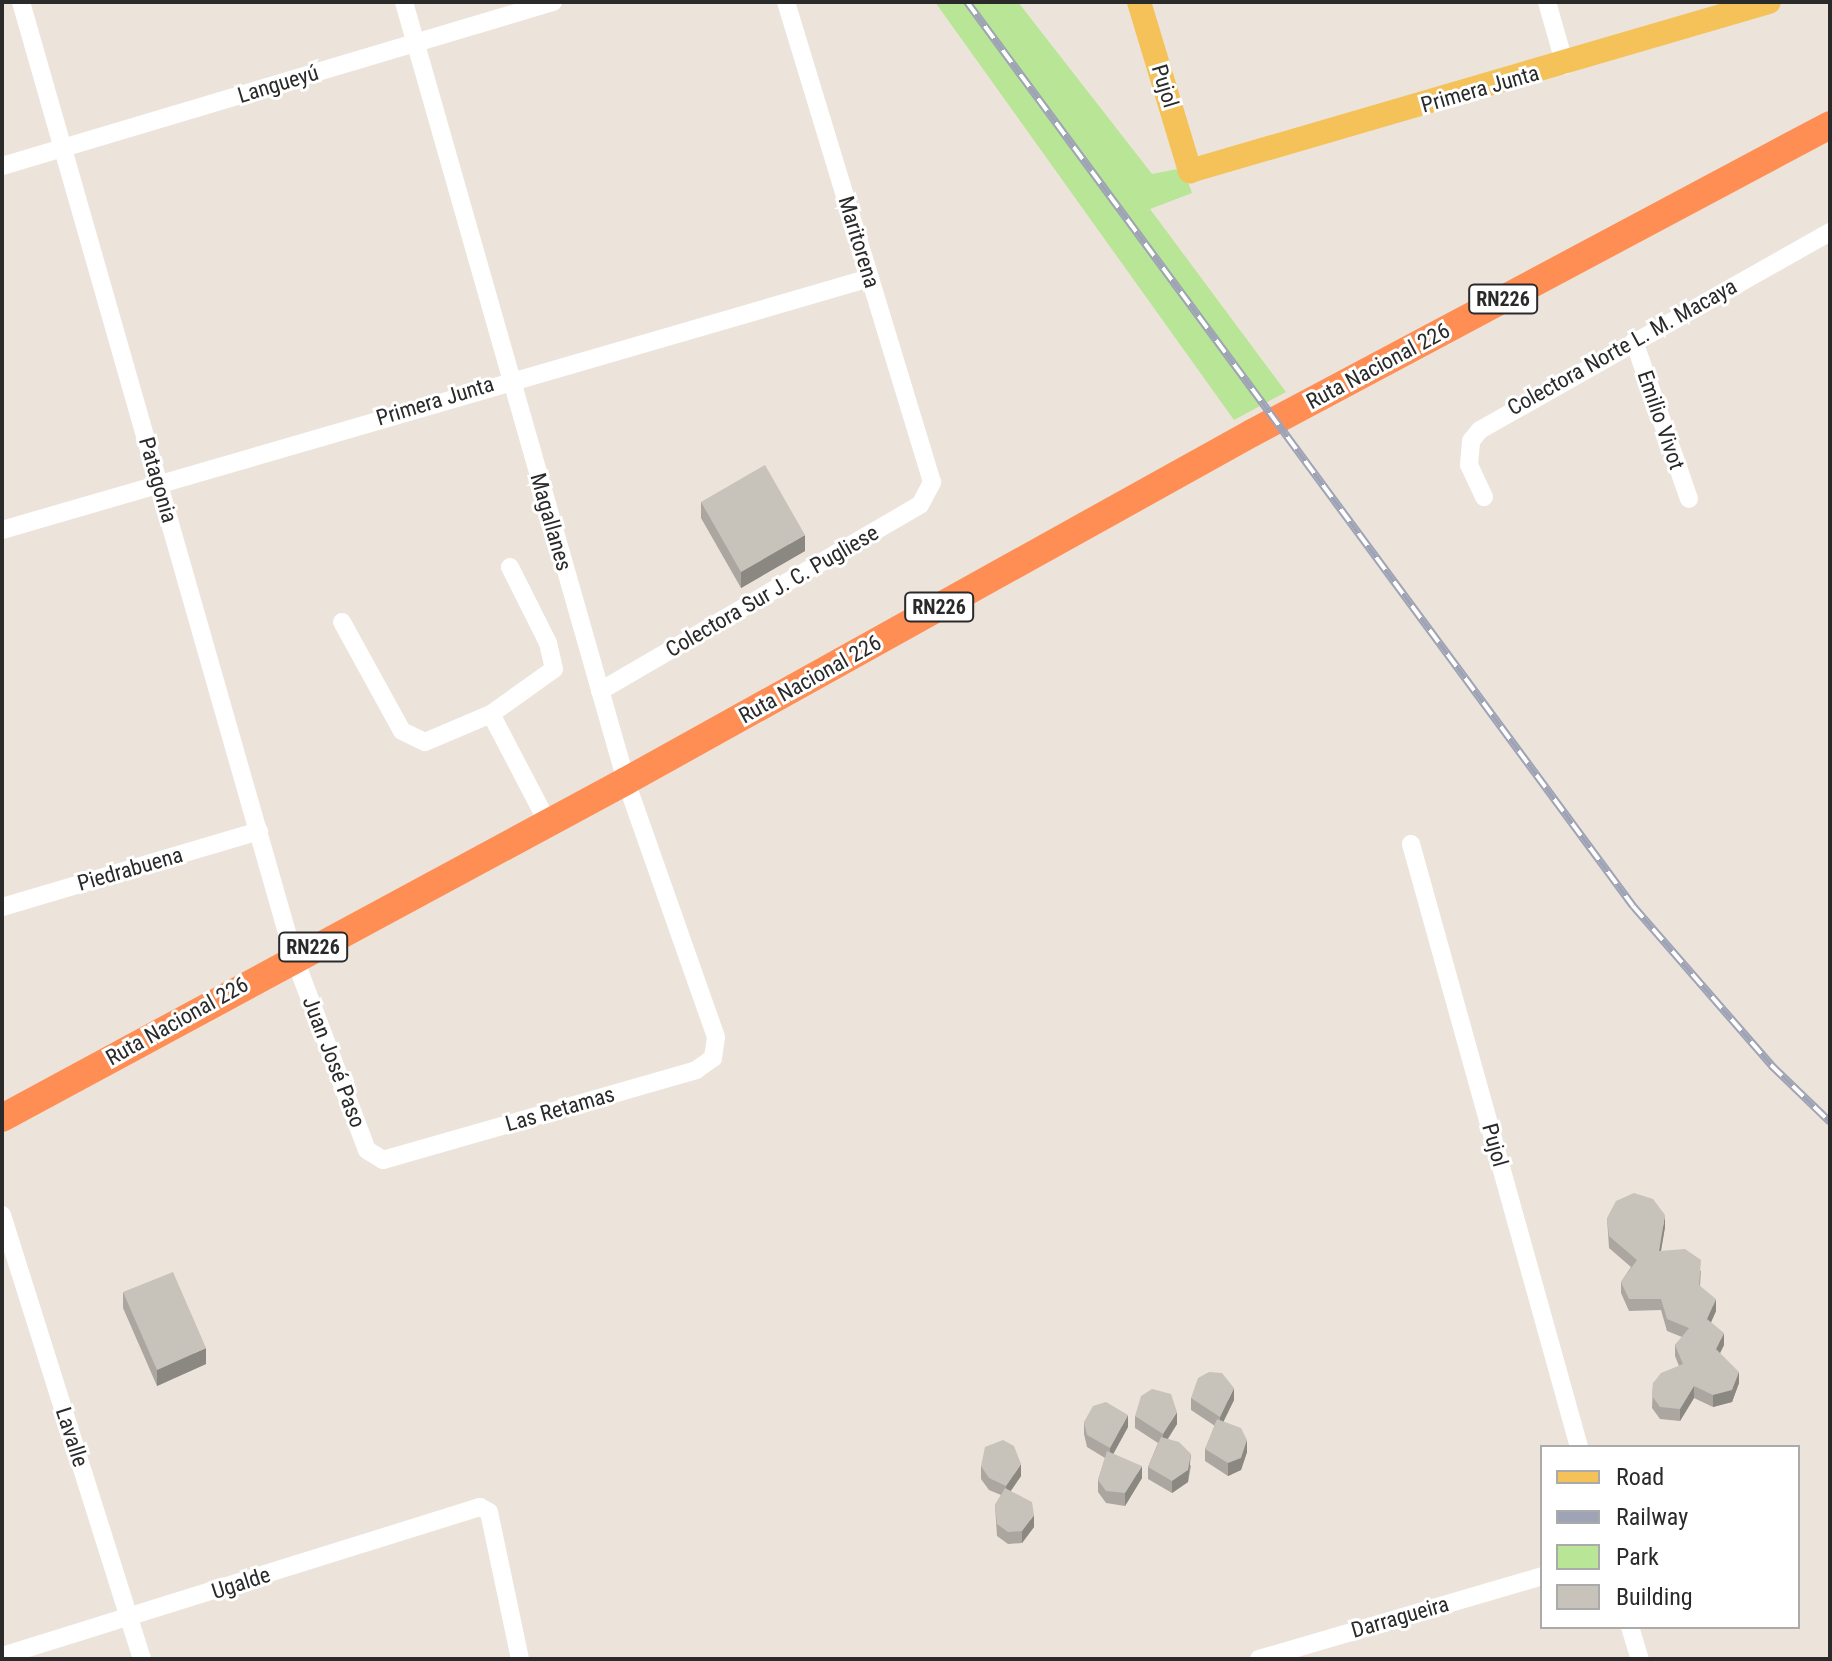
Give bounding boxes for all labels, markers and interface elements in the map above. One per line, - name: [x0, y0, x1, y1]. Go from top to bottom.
- street label: Langueyú: [234, 59, 322, 109]
- street label: Primera Junta: [1418, 60, 1542, 118]
- street label: Pujol: [1146, 61, 1184, 111]
- street label: Maritorena: [833, 193, 885, 291]
- street label: Colectora Norte L. M. Macaya: [1503, 273, 1741, 421]
- road number: RN226: [1467, 283, 1539, 315]
- street label: Ruta Nacional 226: [1302, 317, 1454, 415]
- street label: Emilio Vivot: [1632, 367, 1690, 473]
- street label: Primera Junta: [373, 371, 497, 431]
- street label: Patagonia: [133, 434, 183, 526]
- street label: Magallanes: [525, 470, 577, 574]
- street label: Colectora Sur J. C. Pugliese: [661, 519, 883, 663]
- road number: RN226: [903, 591, 975, 623]
- street label: Ruta Nacional 226: [734, 629, 886, 729]
- street label: Piedrabuena: [74, 841, 186, 897]
- road number: RN226: [277, 931, 349, 963]
- street label: Ruta Nacional 226: [101, 971, 253, 1071]
- street label: Juan José Paso: [297, 993, 371, 1131]
- street label: Las Retamas: [502, 1081, 618, 1137]
- street label: Pujol: [1476, 1120, 1514, 1170]
- street label: Lavalle: [50, 1404, 94, 1470]
- legend: [1540, 1445, 1800, 1629]
- text: Road: [1616, 1463, 1664, 1491]
- text: Railway: [1616, 1503, 1688, 1531]
- text: Park: [1616, 1543, 1659, 1571]
- street label: Ugalde: [208, 1561, 274, 1605]
- text: Building: [1616, 1583, 1693, 1611]
- street label: Darragueira: [1348, 1590, 1452, 1644]

